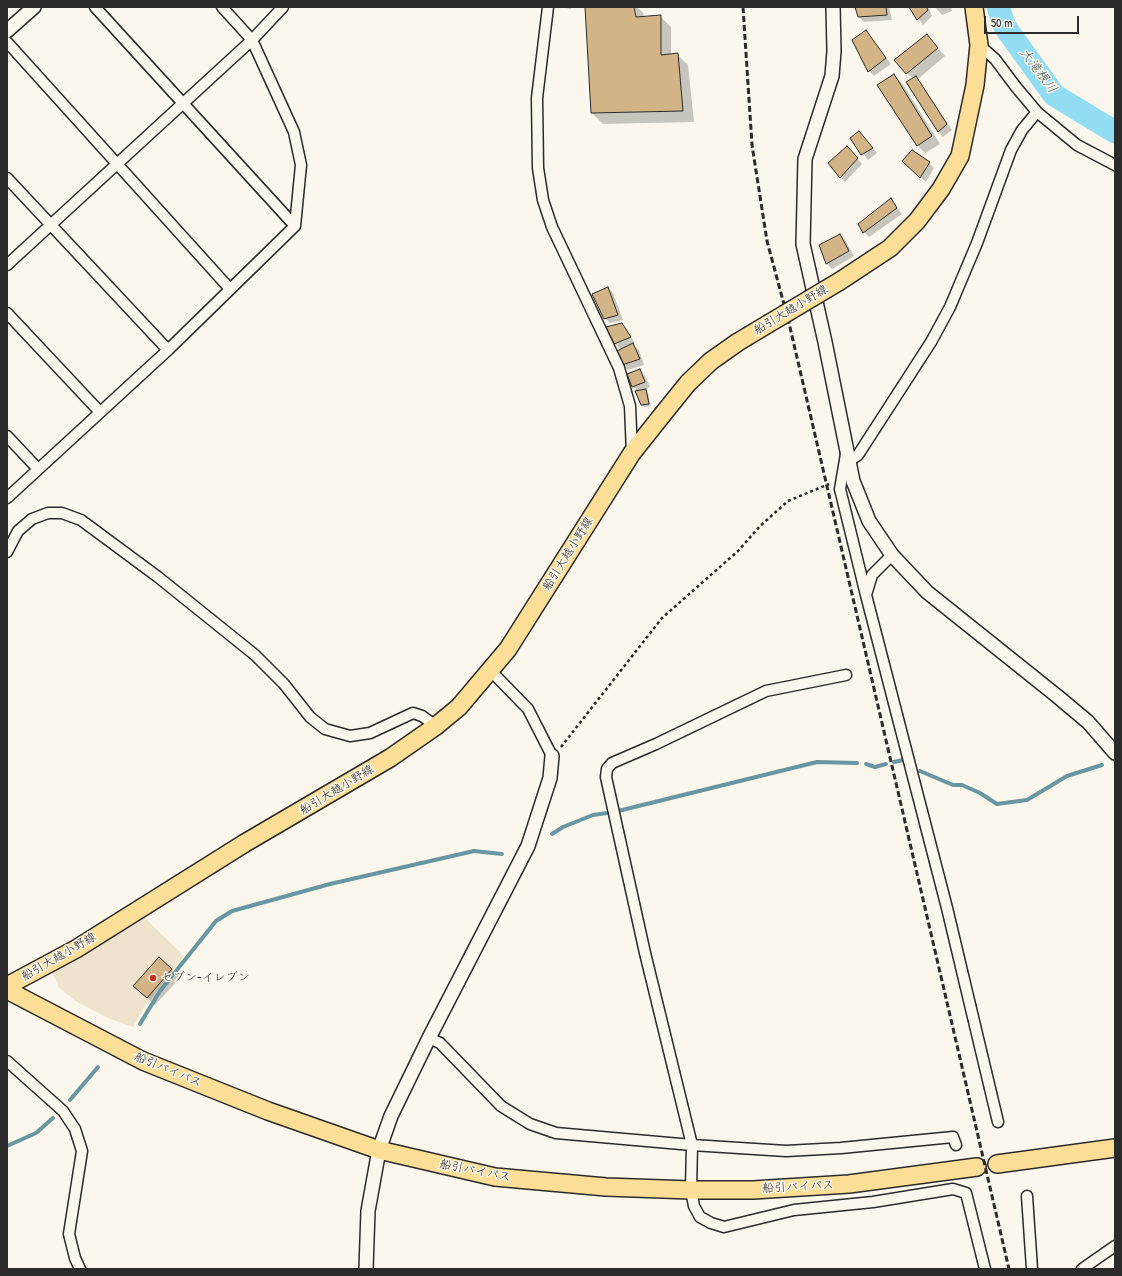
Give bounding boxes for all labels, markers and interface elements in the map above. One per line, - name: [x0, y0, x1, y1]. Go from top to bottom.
- scale bar: [986, 8, 1081, 34]
- text: 50 m: [991, 14, 1012, 31]
- water label: 大滝根川: [1016, 46, 1060, 96]
- street label: 船引大越小野線: [751, 282, 831, 338]
- street label: 船引大越小野線: [540, 515, 596, 593]
- street label: 船引大越小野線: [297, 762, 377, 818]
- street label: 船引大越小野線: [19, 930, 99, 984]
- place label: セブン-イレブン: [161, 971, 250, 985]
- marker: セブン-イレブン: [148, 973, 158, 983]
- street label: 船引バイパス: [132, 1049, 204, 1091]
- street label: 船引バイパス: [438, 1157, 512, 1185]
- street label: 船引バイパス: [762, 1178, 834, 1196]

